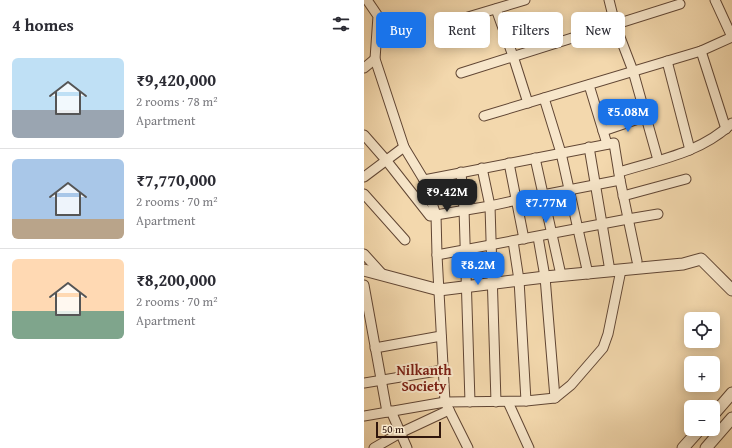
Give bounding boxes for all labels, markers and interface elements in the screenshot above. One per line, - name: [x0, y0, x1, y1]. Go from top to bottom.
- text: 4 homes: [12, 12, 74, 37]
- chip: Buy: [376, 12, 426, 48]
- chip: Rent: [434, 12, 490, 48]
- chip: Filters: [498, 12, 563, 48]
- chip: New: [571, 12, 625, 48]
- icon: filters: [330, 13, 352, 35]
- text: ₹9,420,000: [136, 67, 216, 92]
- icon: home: [44, 74, 92, 122]
- text: 2 rooms · 78 m²: [136, 92, 218, 111]
- pin: ₹5.08M: [595, 99, 661, 133]
- text: ₹5.08M: [607, 102, 649, 121]
- text: Apartment: [136, 111, 196, 130]
- text: ₹7,770,000: [136, 167, 216, 192]
- icon: home: [44, 175, 92, 223]
- pin: ₹9.42M: [414, 179, 480, 213]
- text: ₹9.42M: [426, 182, 468, 201]
- pin: ₹7.77M: [513, 190, 579, 224]
- text: 2 rooms · 70 m²: [136, 192, 218, 211]
- text: ₹7.77M: [525, 193, 567, 212]
- text: Apartment: [136, 211, 196, 230]
- pin: ₹8.2M: [450, 252, 506, 286]
- text: ₹8.2M: [460, 255, 496, 274]
- text: ₹8,200,000: [136, 267, 216, 292]
- icon: home: [44, 275, 92, 323]
- text: 2 rooms · 70 m²: [136, 292, 218, 311]
- text: Apartment: [136, 311, 196, 330]
- map controls: [684, 312, 720, 436]
- button: locate: [684, 312, 720, 348]
- button: +: [684, 356, 720, 392]
- district label: Nilkanth Society: [396, 360, 452, 396]
- button: −: [684, 400, 720, 436]
- scale bar: [376, 420, 441, 439]
- text: 50 m: [382, 421, 404, 437]

